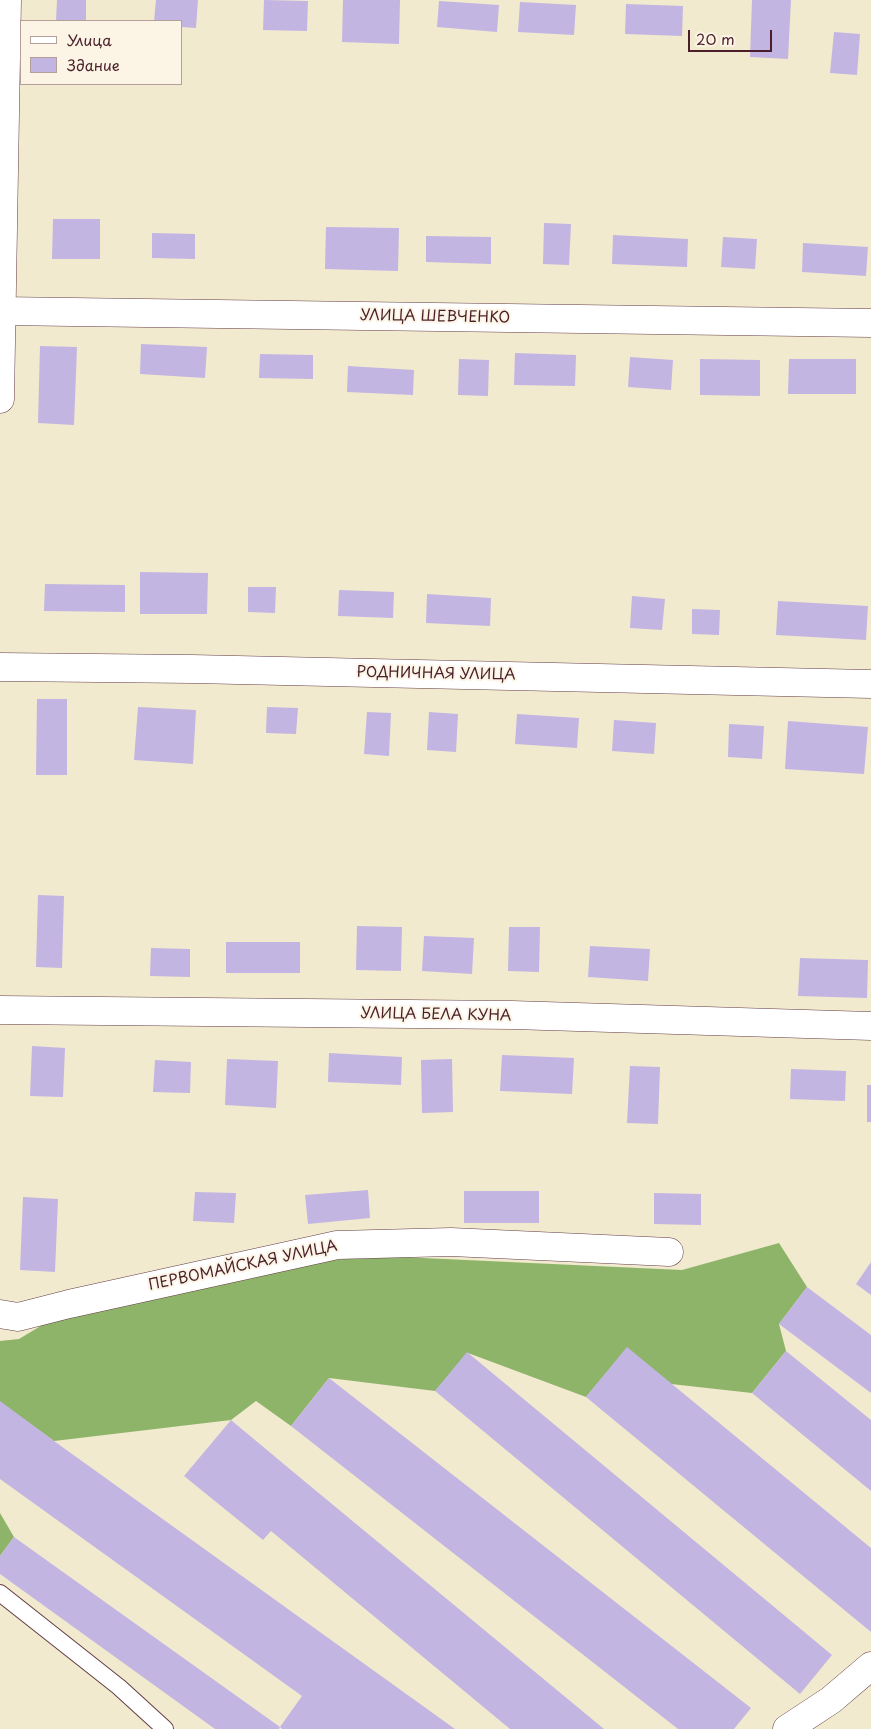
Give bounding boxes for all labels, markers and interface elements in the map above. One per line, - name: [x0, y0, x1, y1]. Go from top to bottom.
- legend: [20, 20, 182, 85]
- scale bar: [691, 20, 775, 52]
- text: 20 m: [696, 27, 735, 50]
- text: Улица: [67, 28, 112, 51]
- text: Здание: [67, 53, 120, 76]
- street label: УЛИЦА ШЕВЧЕНКО: [360, 307, 510, 327]
- street label: РОДНИЧНАЯ УЛИЦА: [356, 664, 516, 684]
- street label: УЛИЦА БЕЛА КУНА: [361, 1005, 511, 1025]
- street label: ПЕРВОМАЙСКАЯ УЛИЦА: [147, 1237, 339, 1295]

